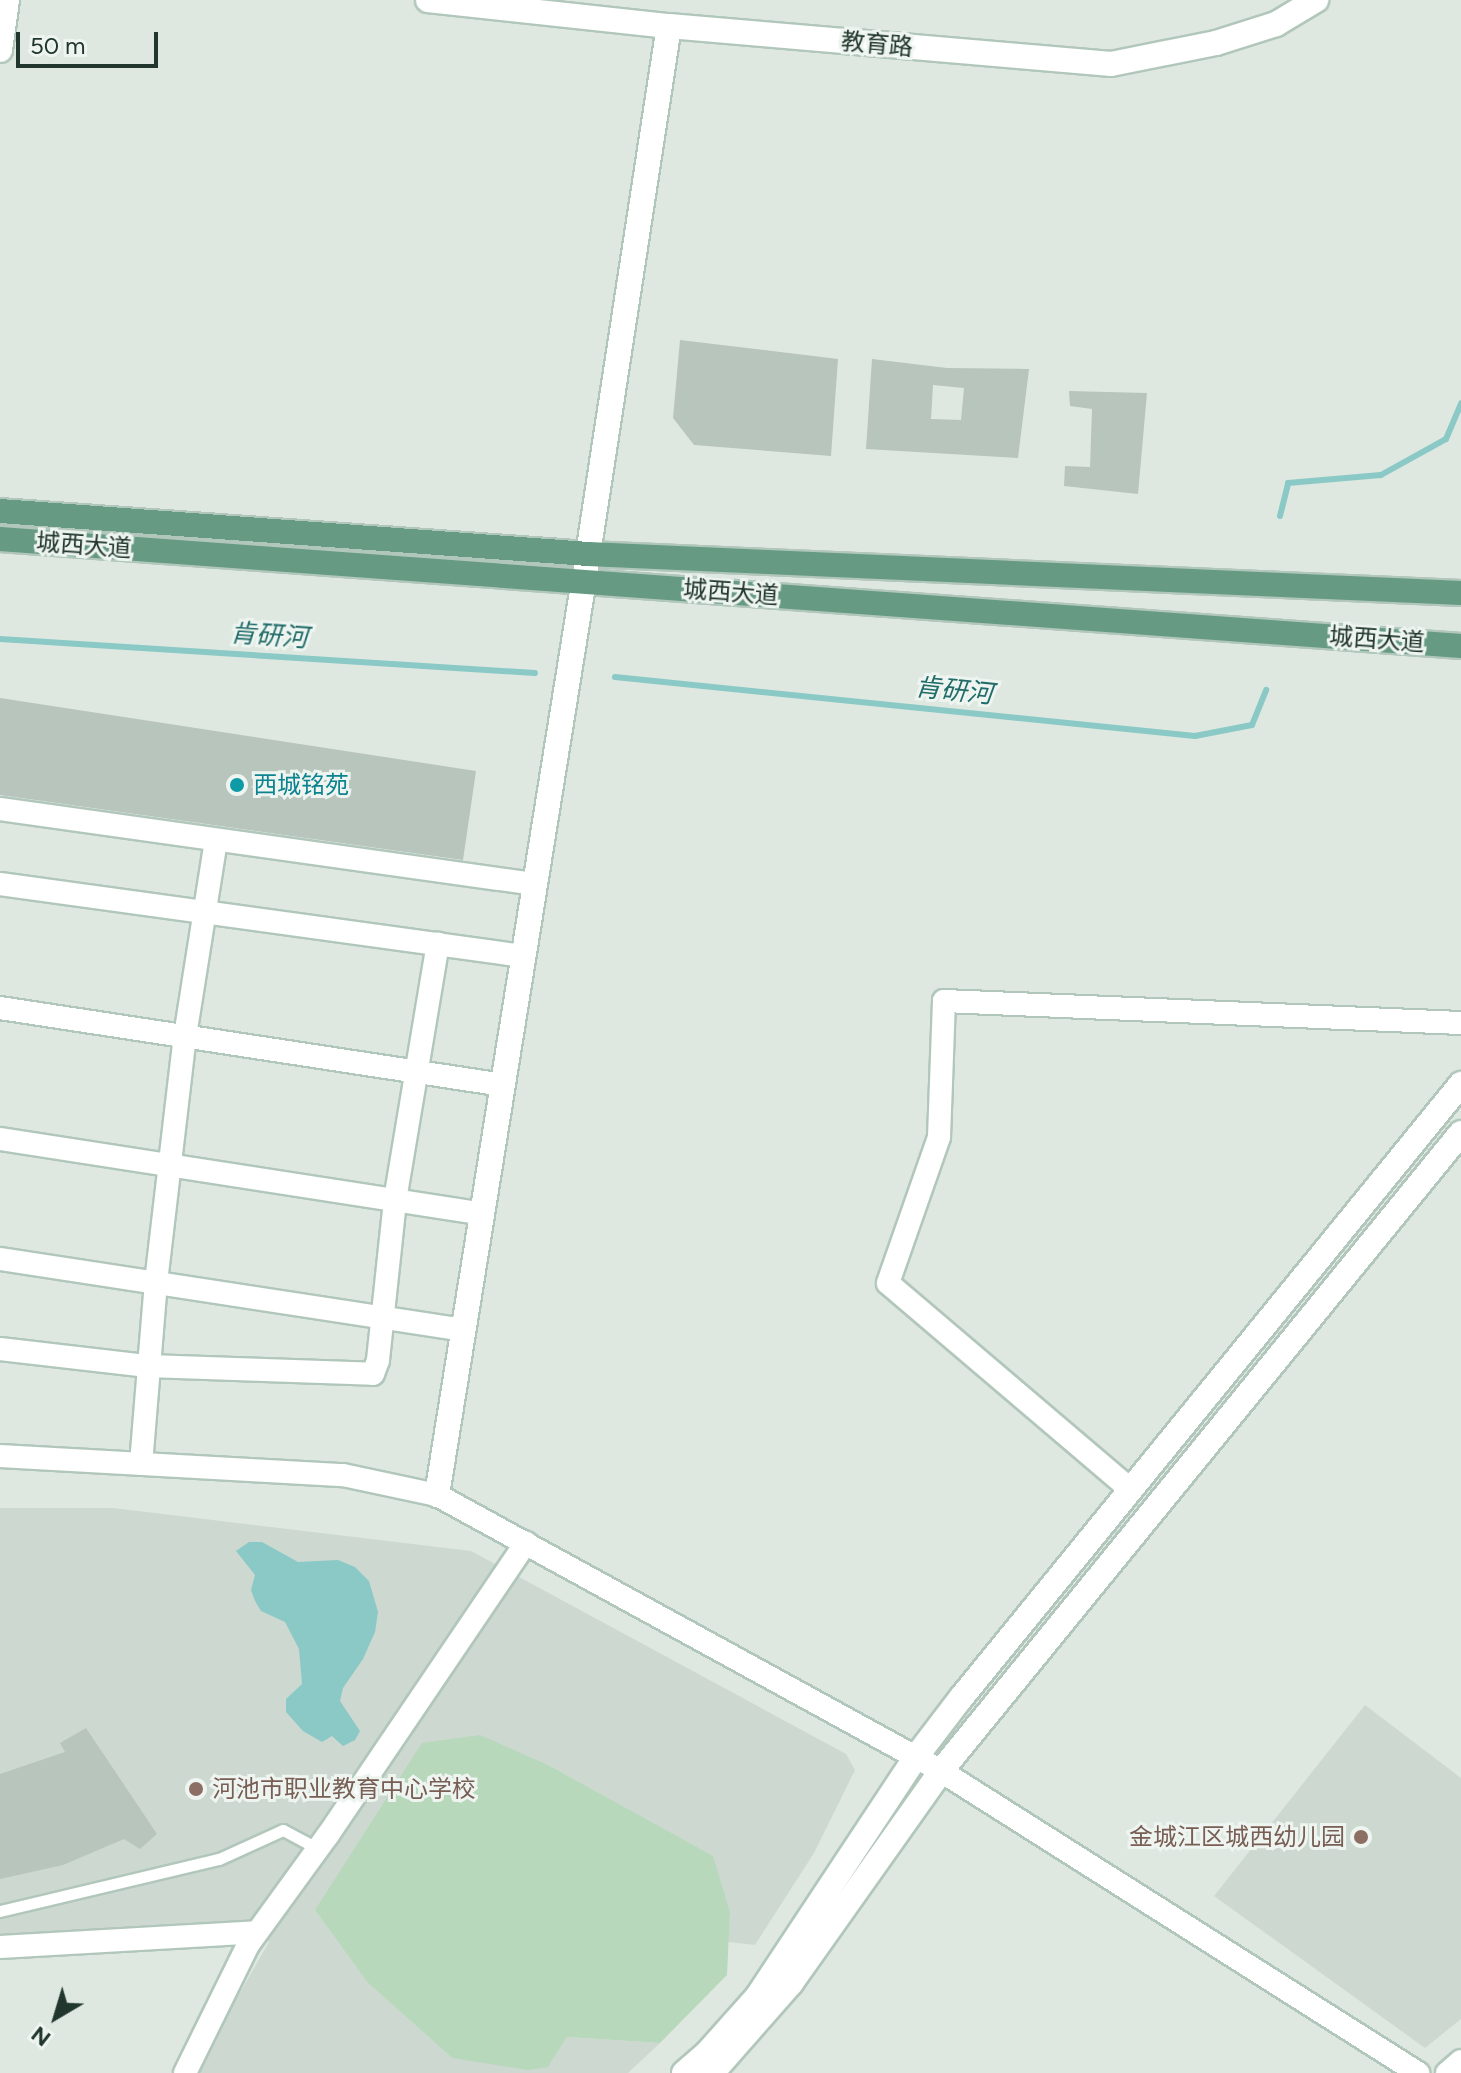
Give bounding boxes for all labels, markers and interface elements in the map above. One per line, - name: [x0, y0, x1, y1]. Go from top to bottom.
- scale bar: [20, 16, 162, 66]
- street label: 教育路: [840, 27, 914, 61]
- text: 50 m: [30, 31, 86, 60]
- street label: 城西大道: [35, 527, 133, 563]
- street label: 城西大道: [682, 574, 780, 610]
- water label: 肯研河: [229, 618, 309, 654]
- street label: 城西大道: [1328, 621, 1426, 657]
- water label: 肯研河: [914, 671, 994, 711]
- place label: 西城铭苑: [253, 771, 349, 799]
- marker: 西城铭苑: [228, 776, 246, 794]
- place label: 河池市职业教育中心学校: [212, 1775, 476, 1803]
- marker: 河池市职业教育中心学校: [187, 1780, 205, 1798]
- place label: 金城江区城西幼儿园: [1129, 1823, 1345, 1851]
- marker: 金城江区城西幼儿园: [1352, 1828, 1370, 1846]
- north arrow: [16, 1977, 96, 2057]
- text: N: [26, 2020, 56, 2052]

